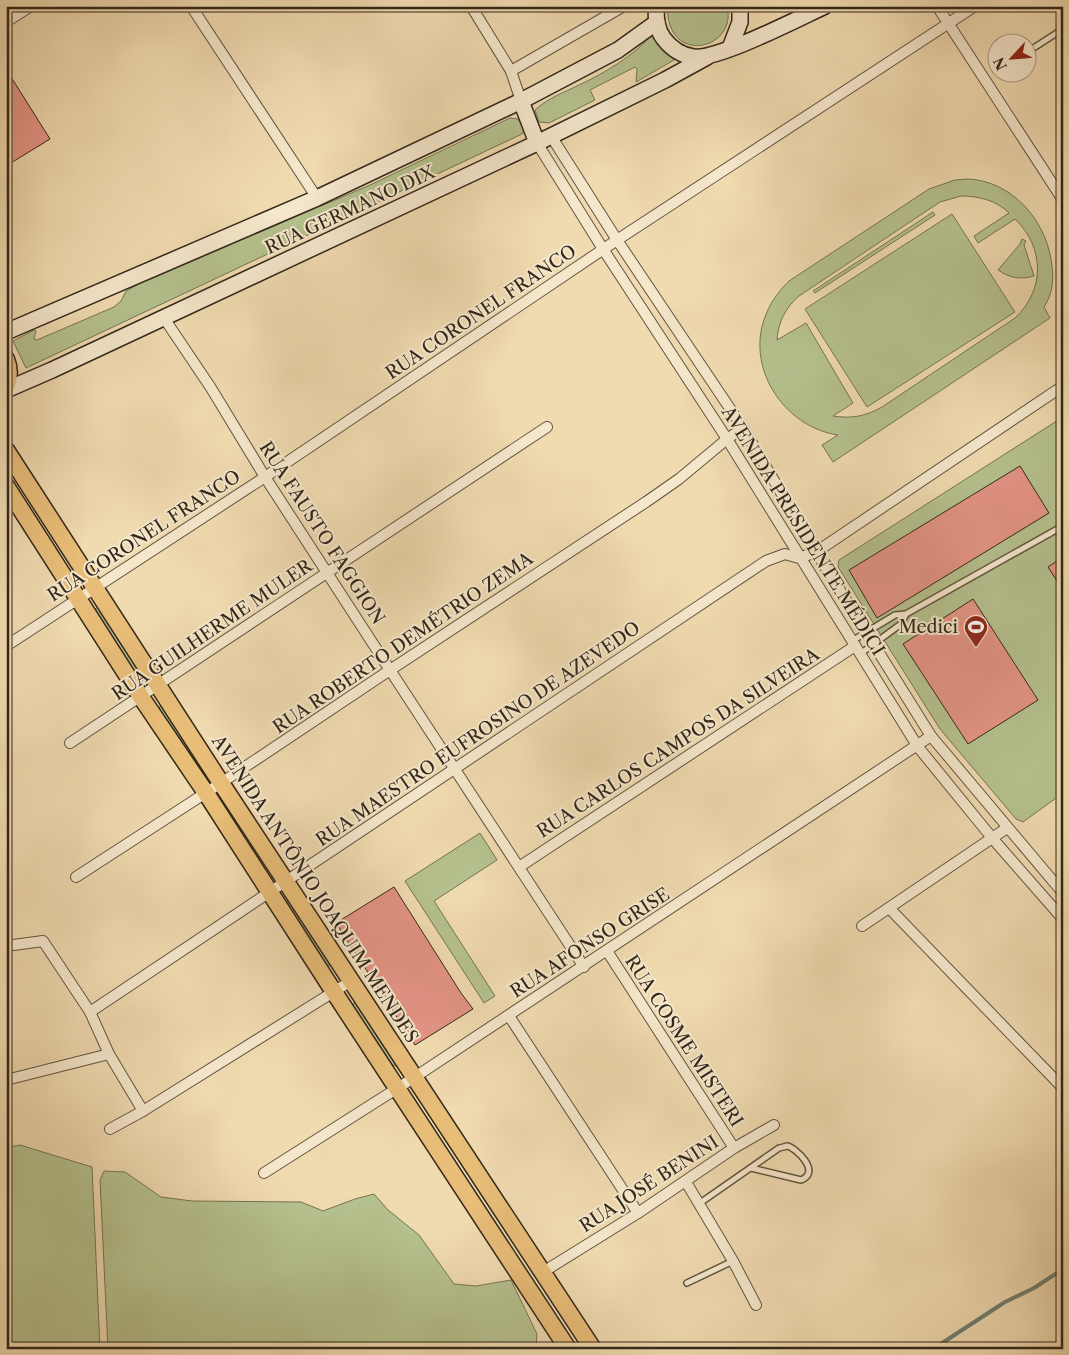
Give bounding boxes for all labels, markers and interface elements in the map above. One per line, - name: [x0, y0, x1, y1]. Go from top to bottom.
- north arrow: [986, 32, 1036, 82]
- text: N: [990, 54, 1011, 73]
- street label: RUA GERMANO DIX: [261, 161, 439, 259]
- street label: RUA CORONEL FRANCO: [382, 240, 581, 384]
- street label: AVENIDA PRESIDENTE MÉDICI: [716, 401, 890, 660]
- street label: RUA FAUSTO FAGGION: [255, 437, 389, 629]
- street label: RUA CORONEL FRANCO: [44, 465, 244, 607]
- street label: RUA ROBERTO DEMÉTRIO ZEMA: [268, 546, 538, 738]
- street label: RUA GUILHERME MULER: [108, 554, 317, 705]
- sports icon: Medici: [963, 614, 989, 648]
- place label: Medici: [899, 616, 959, 638]
- street label: RUA MAESTRO EUFROSINO DE AZEVEDO: [312, 617, 644, 851]
- street label: RUA CARLOS CAMPOS DA SILVEIRA: [533, 643, 824, 843]
- street label: AVENIDA ANTÔNIO JOAQUIM MENDES: [207, 730, 424, 1047]
- street label: RUA AFONSO GRISE: [506, 883, 674, 1003]
- street label: RUA COSME MISTERI: [620, 951, 748, 1131]
- street label: RUA JOSÉ BENINI: [575, 1130, 723, 1237]

